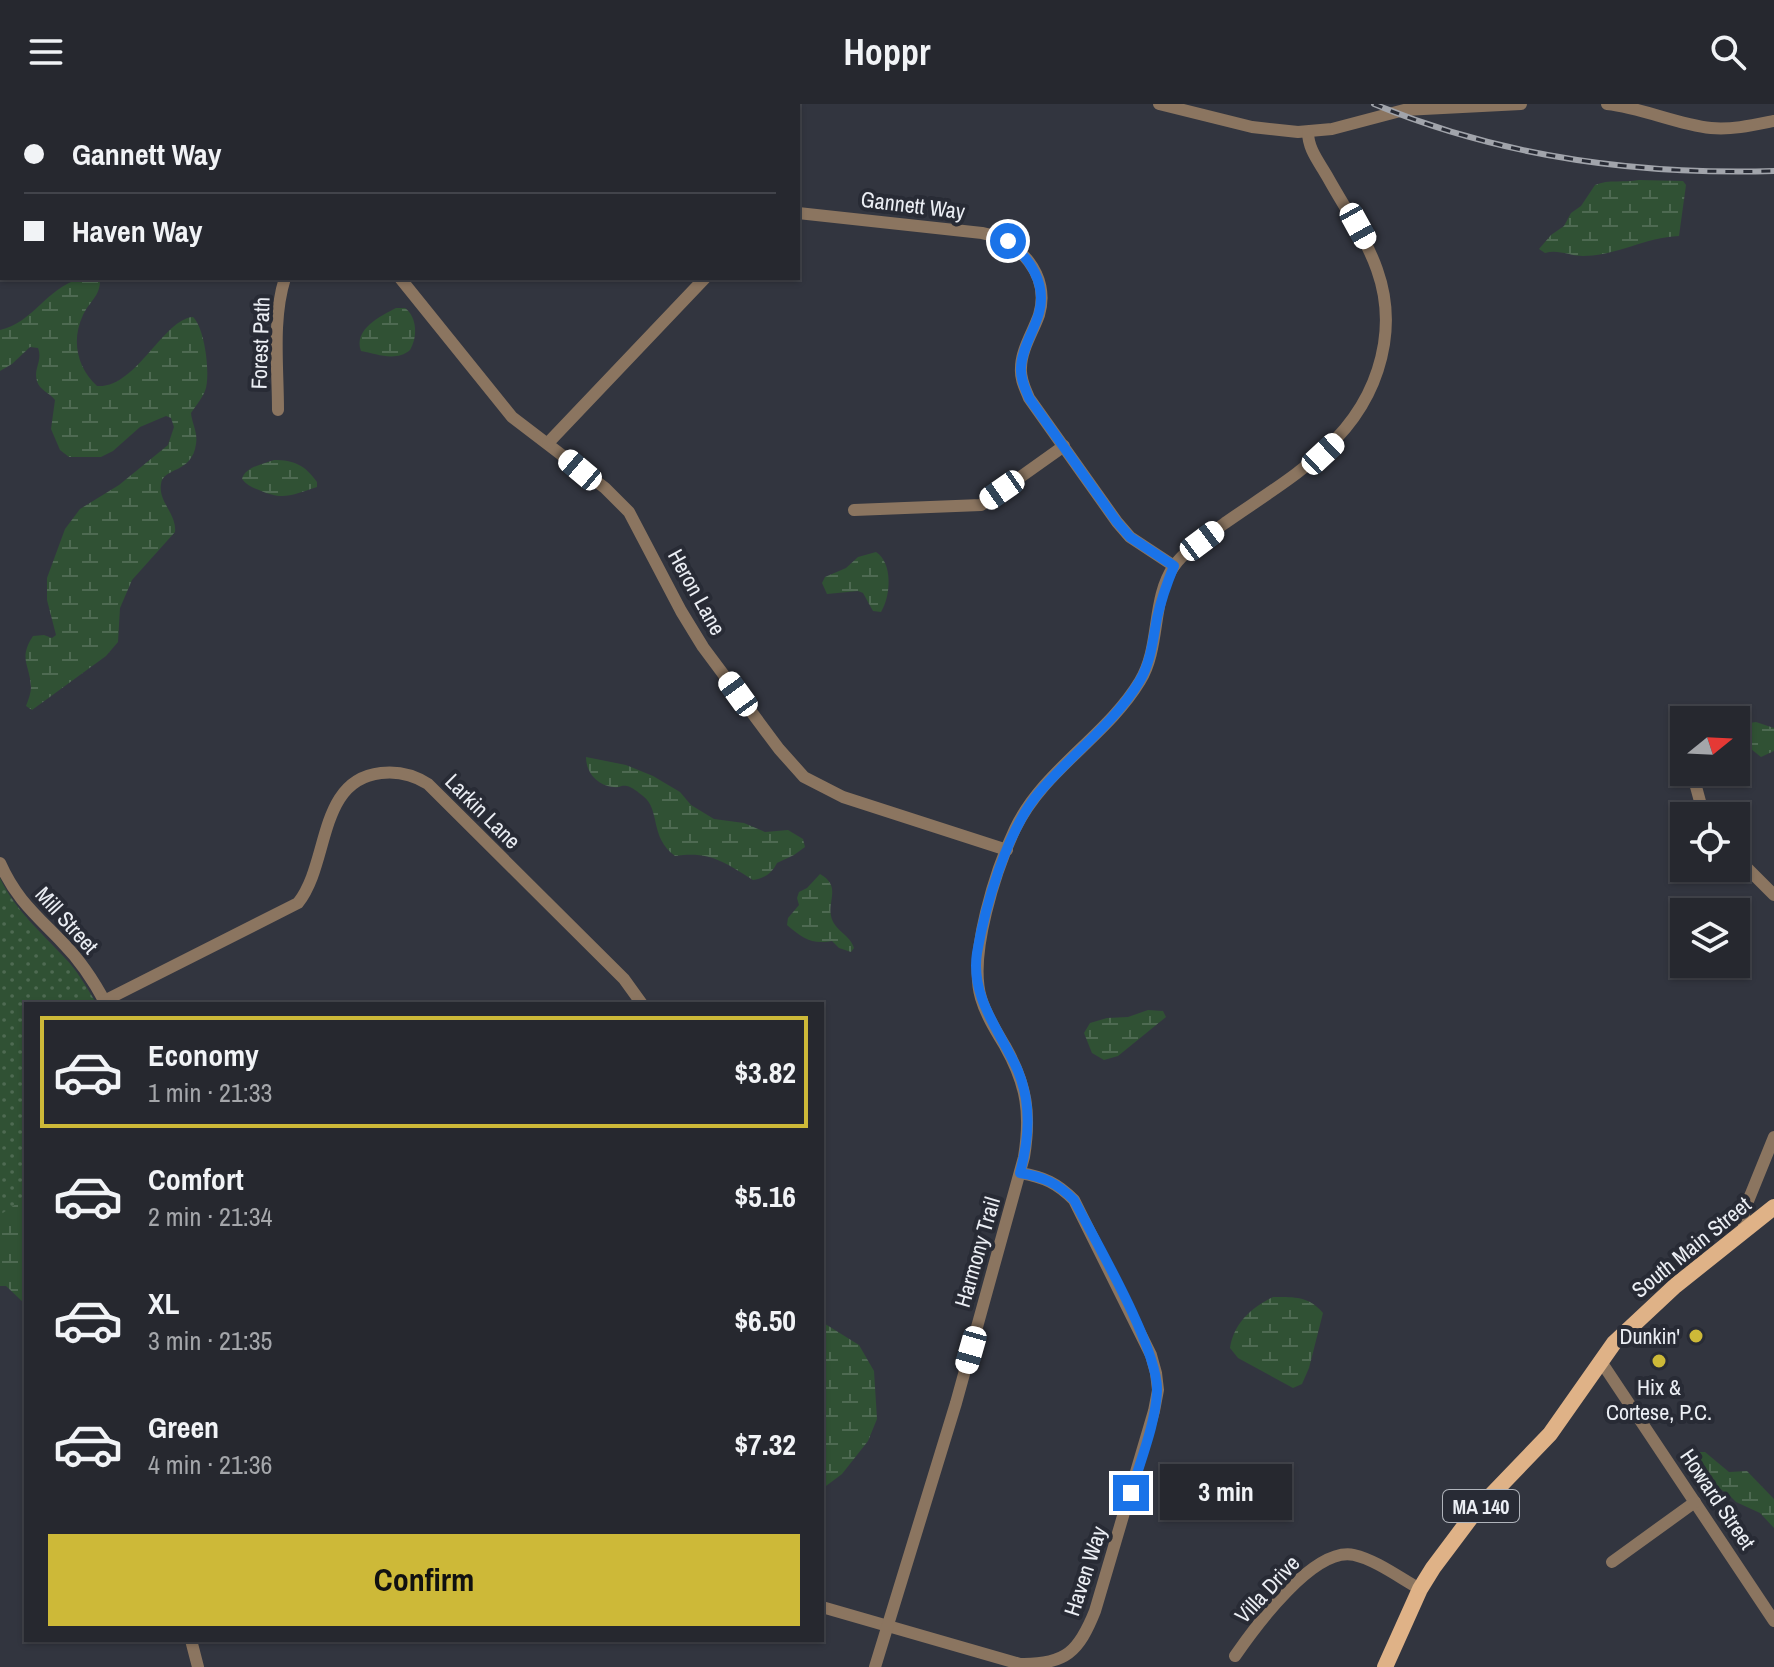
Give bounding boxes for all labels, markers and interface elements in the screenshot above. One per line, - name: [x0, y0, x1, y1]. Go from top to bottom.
- text: Hoppr: [844, 28, 930, 76]
- icon: menu: [24, 30, 68, 74]
- icon: search: [1706, 30, 1750, 74]
- text: Gannett Way: [72, 134, 221, 174]
- street label: Gannett Way: [859, 184, 967, 226]
- car: [1336, 199, 1380, 253]
- text: Haven Way: [72, 211, 202, 251]
- route start: [990, 223, 1026, 259]
- street label: Forest Path: [243, 296, 277, 390]
- car: [1297, 429, 1349, 479]
- car: [554, 445, 606, 495]
- car: [975, 466, 1029, 514]
- car: [1176, 517, 1228, 565]
- street label: Heron Lane: [661, 543, 733, 641]
- car: [714, 668, 762, 720]
- north arrow: [1670, 706, 1750, 786]
- map controls: [1670, 706, 1750, 978]
- street label: Larkin Lane: [439, 767, 527, 855]
- button: locate: [1670, 802, 1750, 882]
- street label: Mill Street: [29, 880, 105, 960]
- button: layers: [1670, 898, 1750, 978]
- text: Economy: [148, 1035, 259, 1075]
- icon: car: [52, 1036, 124, 1108]
- text: $3.82: [734, 1052, 796, 1092]
- text: 1 min · 21:33: [148, 1075, 272, 1110]
- text: Comfort: [148, 1159, 244, 1199]
- icon: car: [52, 1160, 124, 1232]
- text: $5.16: [734, 1176, 796, 1216]
- street label: South Main Street: [1625, 1190, 1757, 1304]
- street label: Harmony Trail: [947, 1193, 1007, 1311]
- text: 2 min · 21:34: [148, 1199, 272, 1234]
- text: XL: [148, 1283, 179, 1323]
- icon: car: [52, 1284, 124, 1356]
- text: $6.50: [734, 1300, 796, 1340]
- place label: Dunkin': [1619, 1321, 1680, 1351]
- text: 3 min · 21:35: [148, 1323, 272, 1358]
- car: [953, 1324, 989, 1376]
- marker: Dunkin': [1687, 1327, 1705, 1345]
- marker: Hix & Cortese, P.C.: [1650, 1352, 1668, 1370]
- place label: Hix & Cortese, P.C.: [1606, 1372, 1712, 1427]
- text: Green: [148, 1407, 219, 1447]
- icon: car: [52, 1408, 124, 1480]
- text: $7.32: [734, 1424, 796, 1464]
- street label: Howard Street: [1673, 1443, 1763, 1555]
- text: 4 min · 21:36: [148, 1447, 272, 1482]
- callout: 3 min: [1159, 1465, 1291, 1521]
- text: 3 min: [1198, 1474, 1254, 1509]
- route end: [1113, 1475, 1149, 1511]
- road number: MA 140: [1443, 1490, 1519, 1522]
- street label: Haven Way: [1056, 1522, 1114, 1620]
- button: Confirm: [48, 1534, 800, 1626]
- street label: Villa Drive: [1228, 1548, 1306, 1630]

